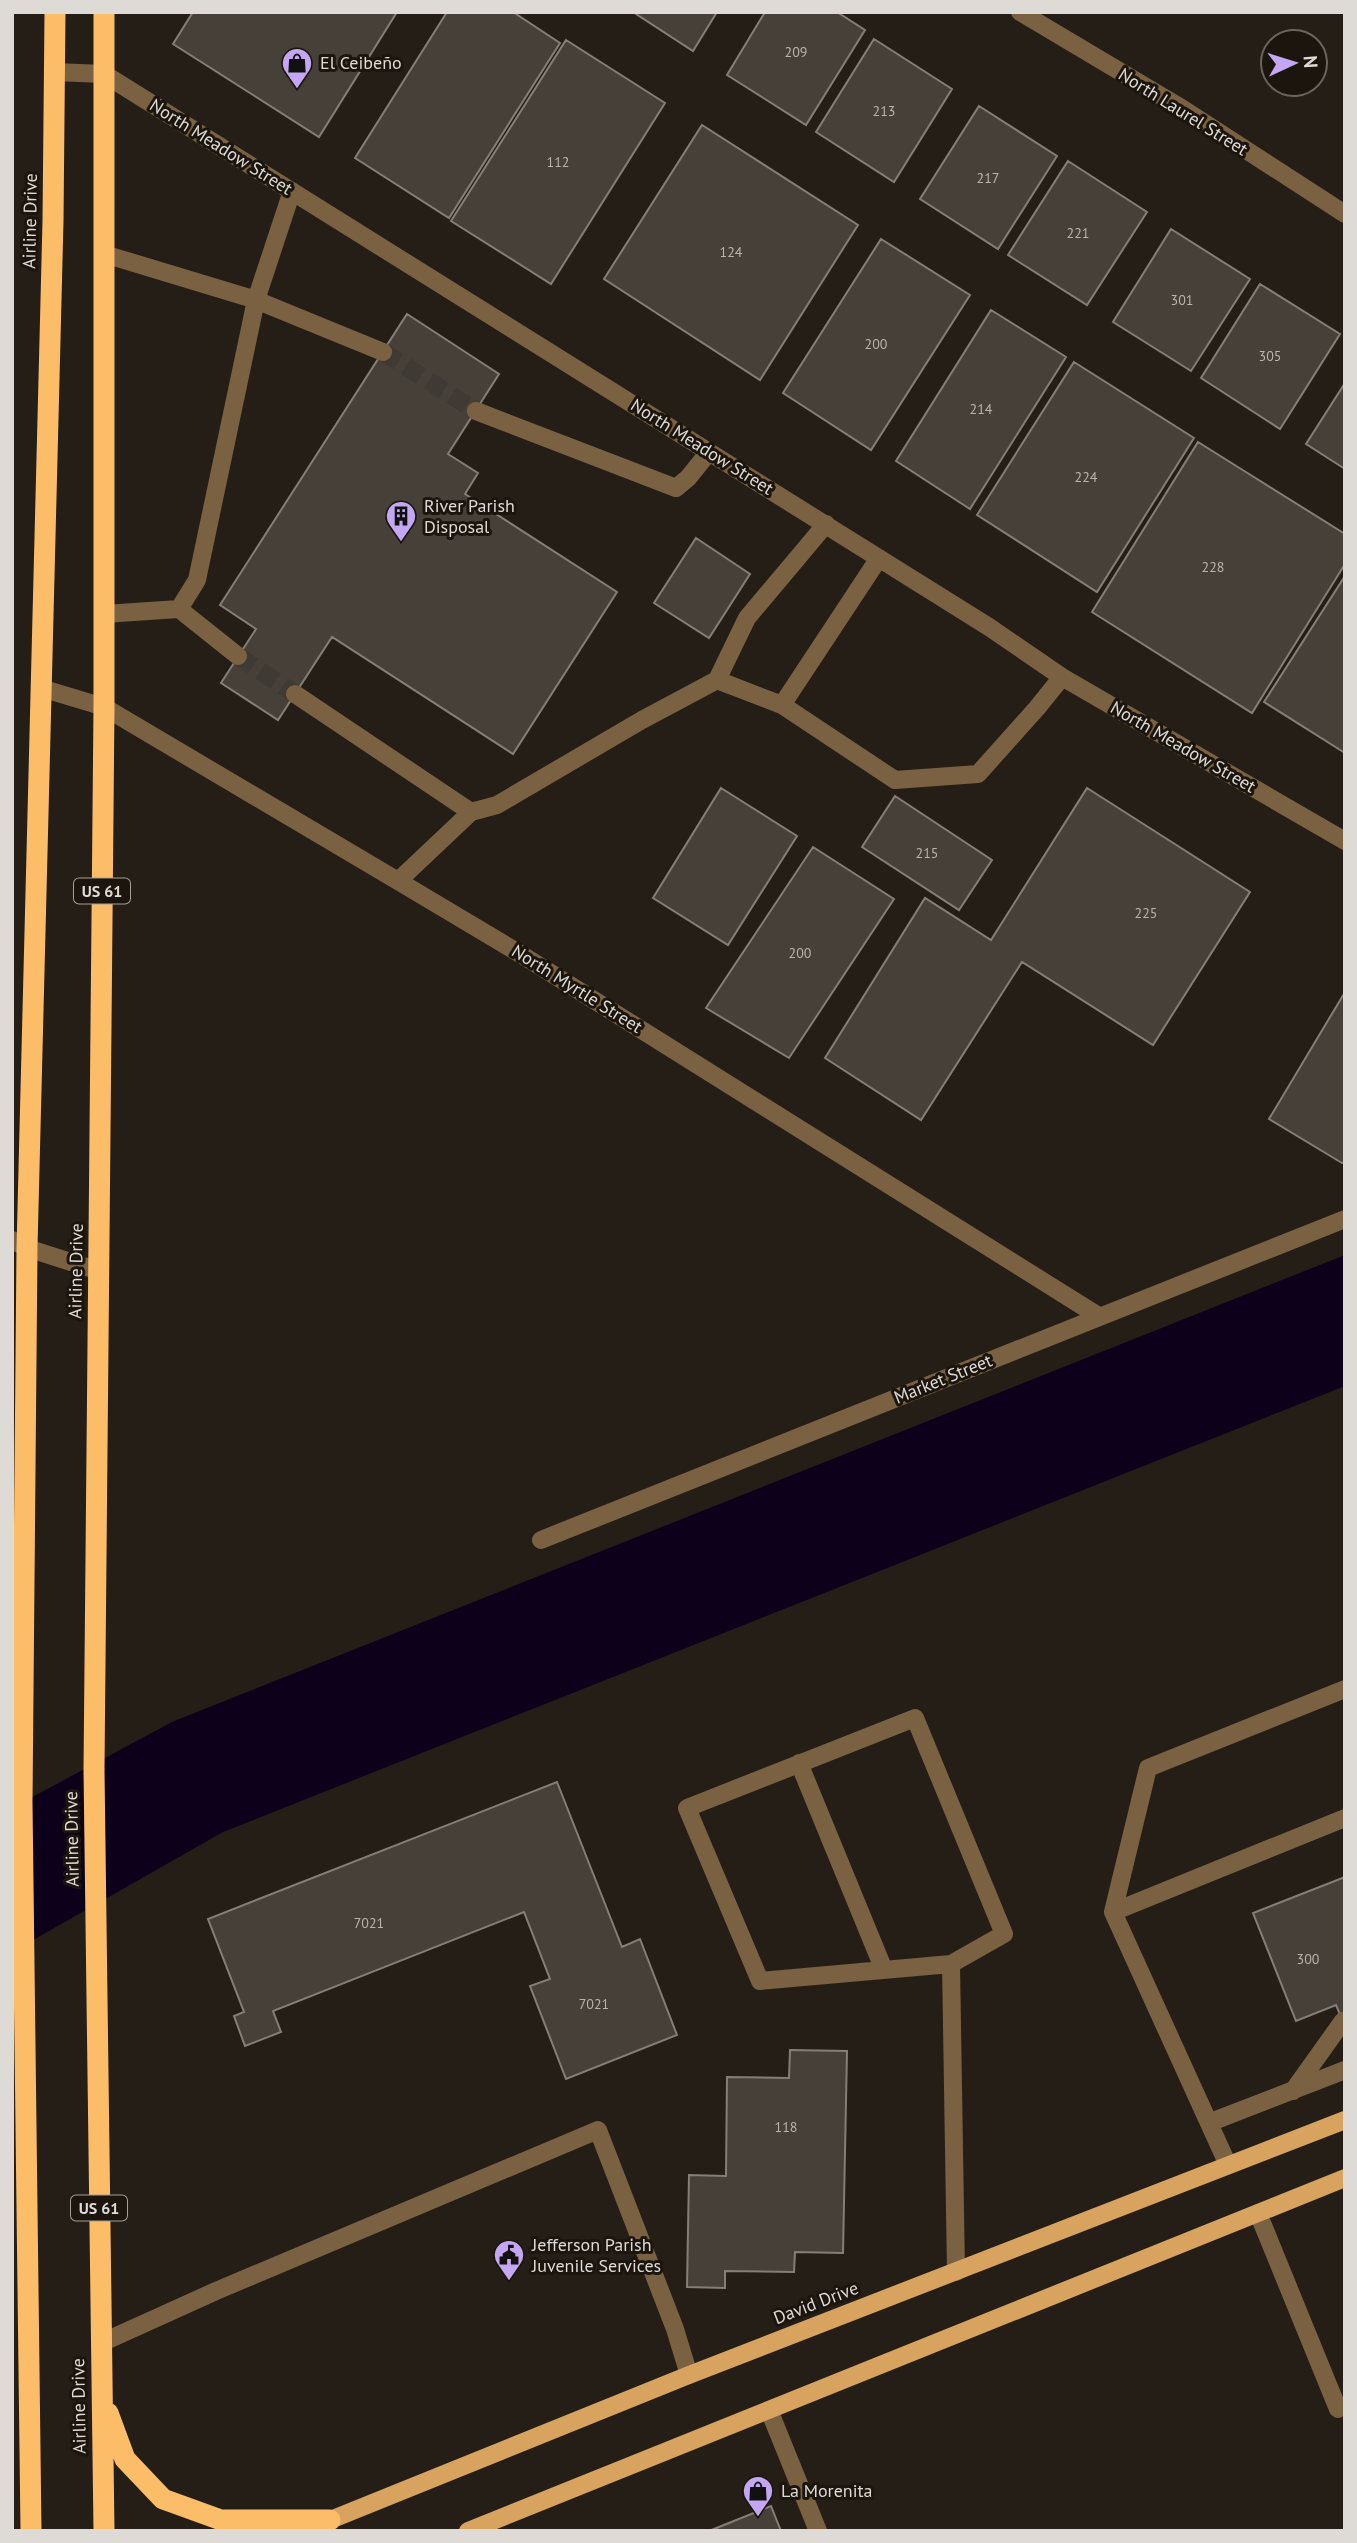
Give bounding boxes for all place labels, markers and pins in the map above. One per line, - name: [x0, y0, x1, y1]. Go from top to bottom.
- shop icon: El Ceibeño: [280, 46, 314, 90]
- place label: El Ceibeño: [320, 51, 402, 74]
- place label: River Parish Disposal: [424, 494, 515, 538]
- building icon: River Parish Disposal: [384, 499, 418, 543]
- place label: Jefferson Parish Juvenile Services: [531, 2233, 661, 2277]
- public building icon: Jefferson Parish Juvenile Services: [492, 2238, 526, 2282]
- shop icon: La Morenita: [741, 2474, 775, 2518]
- place label: La Morenita: [781, 2479, 873, 2502]

